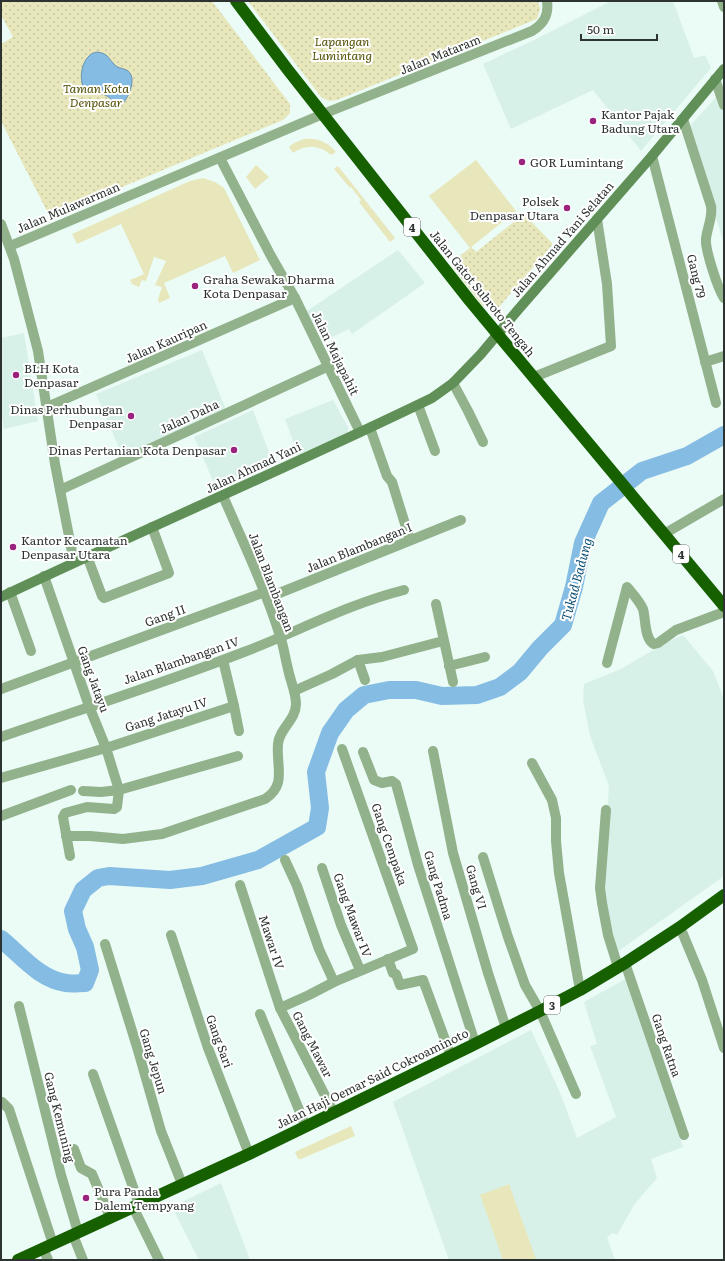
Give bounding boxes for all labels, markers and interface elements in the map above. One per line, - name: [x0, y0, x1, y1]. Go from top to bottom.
- scale bar: [581, 16, 657, 42]
- text: 50 m: [587, 20, 614, 38]
- street label: Jalan Mataram: [397, 29, 484, 78]
- park label: Lapangan Lumintang: [312, 32, 372, 64]
- park label: Taman Kota Denpasar: [63, 79, 129, 111]
- place label: Kantor Pajak Badung Utara: [601, 105, 680, 137]
- marker: Kantor Pajak Badung Utara: [588, 116, 598, 126]
- place label: GOR Lumintang: [530, 153, 623, 171]
- marker: GOR Lumintang: [517, 157, 527, 167]
- street label: Jalan Mulawarman: [14, 177, 122, 237]
- street label: Jalan Ahmad Yani Selatan: [507, 177, 617, 301]
- place label: Polsek Denpasar Utara: [470, 192, 560, 224]
- marker: Polsek Denpasar Utara: [562, 203, 572, 213]
- road number: 4: [404, 218, 420, 236]
- street label: Jalan Gatot Subroto Tengah: [426, 226, 540, 360]
- street label: Gang 79: [683, 252, 711, 300]
- place label: Graha Sewaka Dharma Kota Denpasar: [203, 270, 335, 302]
- marker: Graha Sewaka Dharma Kota Denpasar: [190, 281, 200, 291]
- street label: Jalan Majapahit: [308, 308, 364, 398]
- street label: Jalan Kauripan: [122, 315, 210, 367]
- place label: BLH Kota Denpasar: [24, 359, 79, 391]
- marker: BLH Kota Denpasar: [11, 370, 21, 380]
- street label: Jalan Daha: [156, 394, 222, 438]
- place label: Dinas Perhubungan Denpasar: [10, 400, 123, 432]
- marker: Dinas Perhubungan Denpasar: [126, 411, 136, 421]
- street label: Jalan Ahmad Yani: [202, 437, 304, 497]
- place label: Dinas Pertanian Kota Denpasar: [48, 441, 226, 459]
- marker: Dinas Pertanian Kota Denpasar: [229, 445, 239, 455]
- street label: Jalan Blambangan I: [303, 518, 415, 576]
- street label: Jalan Blambangan: [245, 530, 299, 634]
- place label: Kantor Kecamatan Denpasar Utara: [21, 531, 128, 563]
- water label: Tukad Badung: [556, 535, 596, 623]
- marker: Kantor Kecamatan Denpasar Utara: [8, 542, 18, 552]
- road number: 4: [673, 545, 689, 563]
- street label: Gang II: [142, 599, 188, 631]
- street label: Jalan Blambangan IV: [121, 632, 242, 688]
- street label: Gang Jatayu: [74, 643, 115, 715]
- street label: Gang Jatayu IV: [122, 692, 210, 736]
- street label: Gang Cempaka: [367, 800, 413, 888]
- street label: Gang Padma: [420, 848, 458, 922]
- street label: Gang VI: [462, 862, 492, 912]
- street label: Gang Mawar IV: [329, 870, 377, 960]
- street label: Mawar IV: [255, 912, 289, 972]
- road number: 3: [544, 996, 560, 1014]
- street label: Gang Mawar: [289, 1008, 338, 1081]
- street label: Gang Ratna: [648, 1011, 686, 1080]
- street label: Gang Sari: [202, 1012, 238, 1070]
- street label: Jalan Haji Oemar Said Cokroaminoto: [273, 1023, 471, 1133]
- street label: Gang Jepun: [136, 1026, 173, 1096]
- street label: Gang Kemuning: [40, 1070, 80, 1165]
- place label: Pura Panda Dalem Tempyang: [94, 1182, 195, 1214]
- marker: Pura Panda Dalem Tempyang: [81, 1193, 91, 1203]

